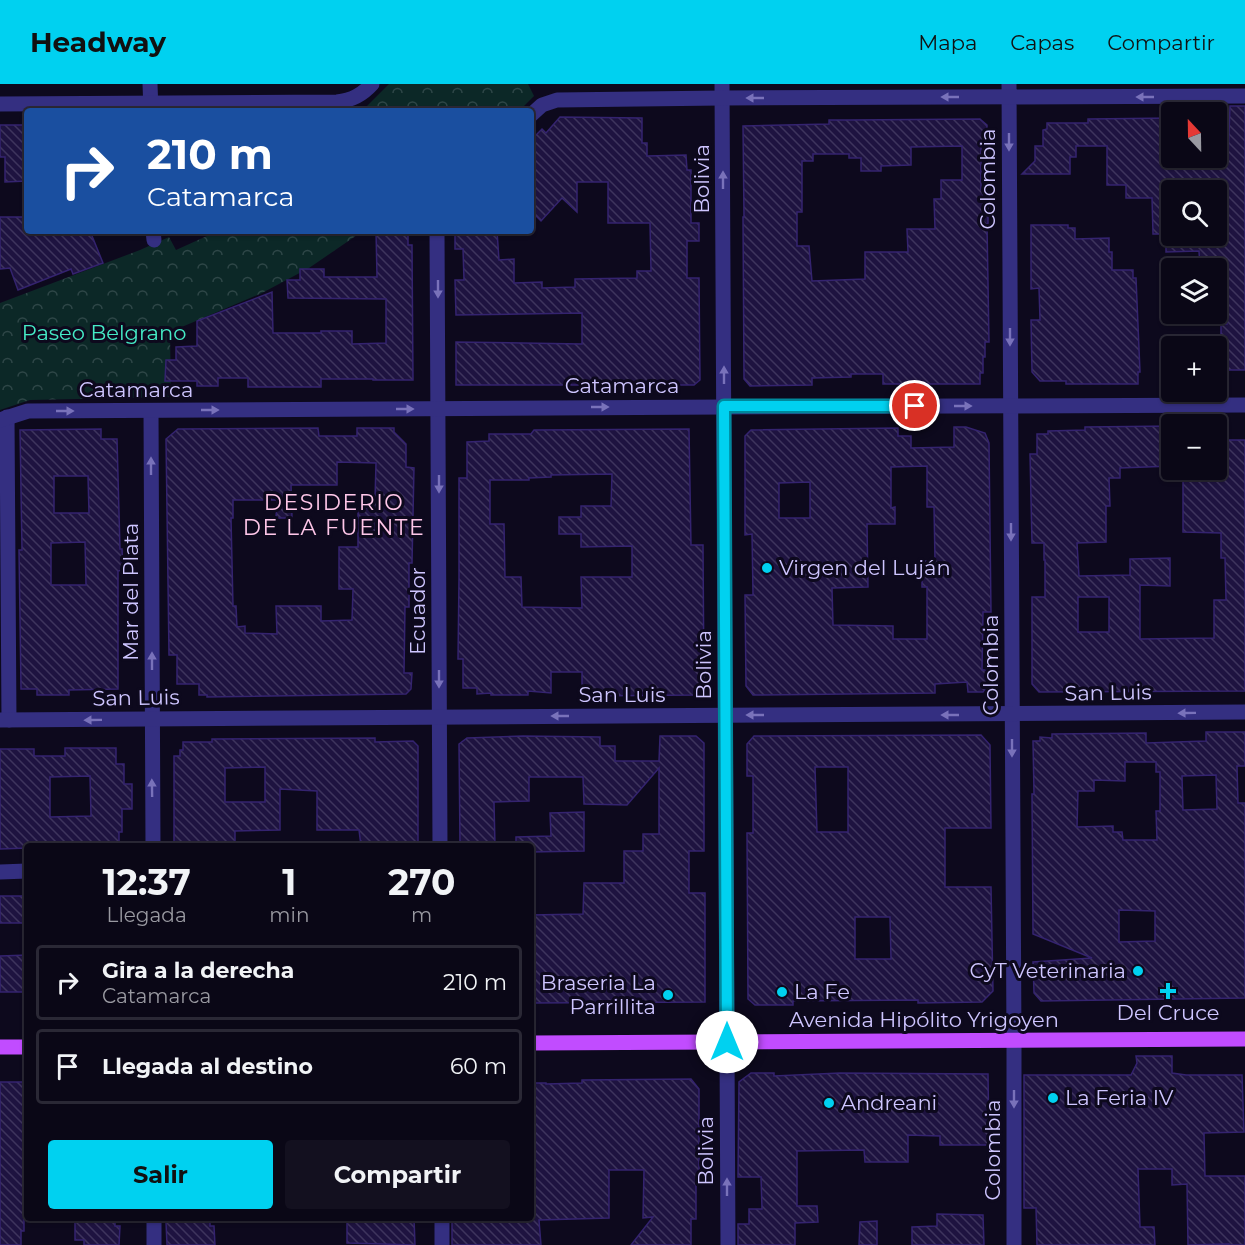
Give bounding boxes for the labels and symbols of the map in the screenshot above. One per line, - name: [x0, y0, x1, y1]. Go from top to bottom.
- one-way arrow: [940, 92, 959, 102]
- one-way arrow: [1135, 92, 1154, 101]
- one-way arrow: [745, 93, 764, 103]
- north arrow: [1161, 102, 1227, 168]
- street label: Colombia: [975, 129, 1000, 229]
- one-way arrow: [1004, 133, 1014, 152]
- street label: Bolivia: [689, 144, 714, 214]
- one-way arrow: [718, 170, 728, 189]
- one-way arrow: [433, 280, 442, 299]
- park label: Paseo Belgrano: [22, 320, 186, 345]
- one-way arrow: [1005, 328, 1015, 347]
- one-way arrow: [719, 365, 729, 384]
- street label: Catamarca: [565, 373, 679, 398]
- street label: Catamarca: [79, 377, 193, 402]
- pin: [889, 380, 940, 431]
- one-way arrow: [953, 401, 972, 411]
- one-way arrow: [590, 403, 609, 412]
- one-way arrow: [395, 404, 414, 414]
- one-way arrow: [200, 405, 219, 415]
- one-way arrow: [55, 406, 74, 416]
- one-way arrow: [146, 456, 156, 475]
- one-way arrow: [434, 475, 444, 494]
- district label: DESIDERIO DE LA FUENTE: [243, 489, 425, 541]
- street label: Mar del Plata: [118, 523, 143, 661]
- one-way arrow: [1006, 523, 1016, 542]
- place label: Virgen del Luján: [779, 555, 951, 580]
- marker: Virgen del Luján: [760, 561, 774, 575]
- street label: Ecuador: [405, 567, 430, 655]
- street label: Colombia: [978, 615, 1003, 715]
- street label: Bolivia: [691, 630, 716, 700]
- one-way arrow: [147, 651, 157, 670]
- one-way arrow: [434, 670, 444, 689]
- street label: San Luis: [1064, 679, 1152, 706]
- street label: San Luis: [578, 682, 666, 707]
- street label: San Luis: [92, 684, 180, 711]
- one-way arrow: [1177, 708, 1196, 718]
- one-way arrow: [745, 710, 764, 720]
- one-way arrow: [940, 710, 959, 720]
- one-way arrow: [550, 711, 569, 721]
- one-way arrow: [84, 715, 103, 724]
- one-way arrow: [1007, 739, 1017, 758]
- one-way arrow: [148, 778, 157, 797]
- place label: CyT Veterinaria: [969, 958, 1126, 983]
- marker: CyT Veterinaria: [1131, 964, 1145, 978]
- place label: Braseria La Parrillita: [541, 970, 656, 1019]
- place label: La Fe: [794, 979, 850, 1004]
- marker: Del Cruce: [1161, 984, 1175, 998]
- marker: La Fe: [775, 985, 789, 999]
- marker: Braseria La Parrillita: [661, 988, 675, 1002]
- place label: Del Cruce: [1117, 1000, 1219, 1025]
- street label: Avenida Hipólito Yrigoyen: [789, 1007, 1059, 1032]
- position arrow: [695, 1010, 759, 1074]
- place label: La Feria IV: [1065, 1085, 1174, 1110]
- place label: Andreani: [841, 1090, 937, 1115]
- one-way arrow: [1009, 1090, 1019, 1109]
- marker: La Feria IV: [1046, 1091, 1060, 1105]
- marker: Andreani: [822, 1096, 836, 1110]
- street label: Colombia: [980, 1100, 1005, 1200]
- street label: Bolivia: [693, 1116, 718, 1186]
- one-way arrow: [722, 1177, 732, 1196]

